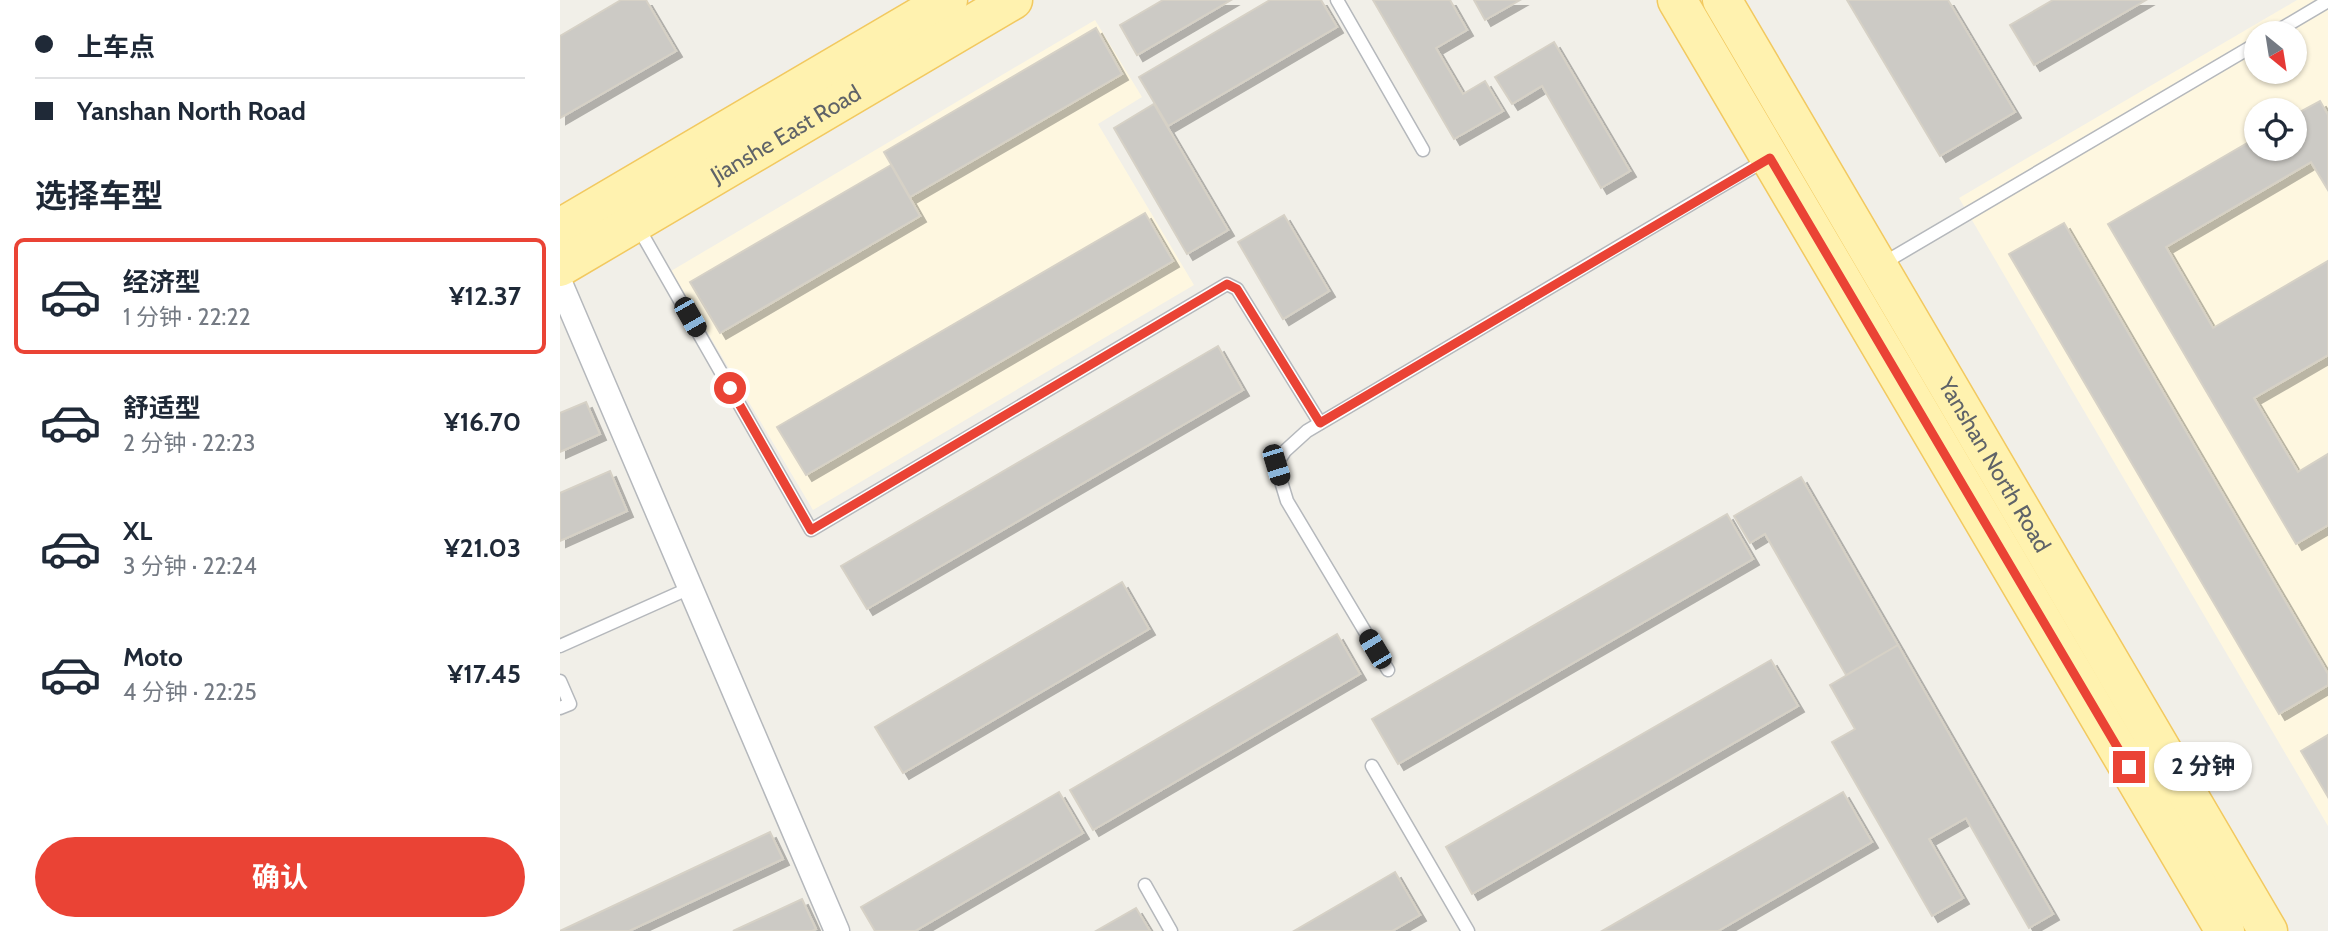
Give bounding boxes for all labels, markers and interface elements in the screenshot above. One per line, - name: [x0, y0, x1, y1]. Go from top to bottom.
- north arrow: [2244, 21, 2306, 84]
- map controls: [2244, 21, 2307, 161]
- text: 上车点: [77, 31, 155, 63]
- street label: Jianshe East Road: [705, 79, 866, 190]
- text: Yanshan North Road: [77, 95, 306, 127]
- button: locate: [2244, 98, 2307, 161]
- text: 选择车型: [35, 176, 163, 215]
- icon: car: [39, 265, 102, 328]
- text: 经济型: [123, 266, 201, 298]
- text: ¥12.37: [449, 280, 521, 312]
- car: [671, 294, 710, 340]
- text: 1 分钟 · 22:22: [123, 303, 251, 331]
- route start: [714, 372, 746, 404]
- street label: Yanshan North Road: [1932, 372, 2057, 557]
- icon: car: [39, 391, 102, 454]
- text: 舒适型: [123, 392, 201, 424]
- text: ¥16.70: [444, 406, 521, 438]
- text: 2 分钟 · 22:23: [123, 429, 255, 457]
- car: [1260, 442, 1293, 488]
- text: XL: [123, 515, 152, 547]
- icon: car: [39, 517, 102, 580]
- text: ¥21.03: [444, 532, 521, 564]
- text: 3 分钟 · 22:24: [123, 552, 257, 580]
- car: [1356, 626, 1395, 672]
- text: Moto: [123, 641, 183, 673]
- icon: car: [39, 643, 102, 706]
- text: ¥17.45: [447, 658, 521, 690]
- text: 4 分钟 · 22:25: [123, 678, 257, 706]
- callout: 2 分钟: [2154, 742, 2252, 792]
- route end: [2113, 751, 2145, 783]
- text: 2 分钟: [2171, 752, 2235, 780]
- button: 确认: [35, 837, 525, 917]

